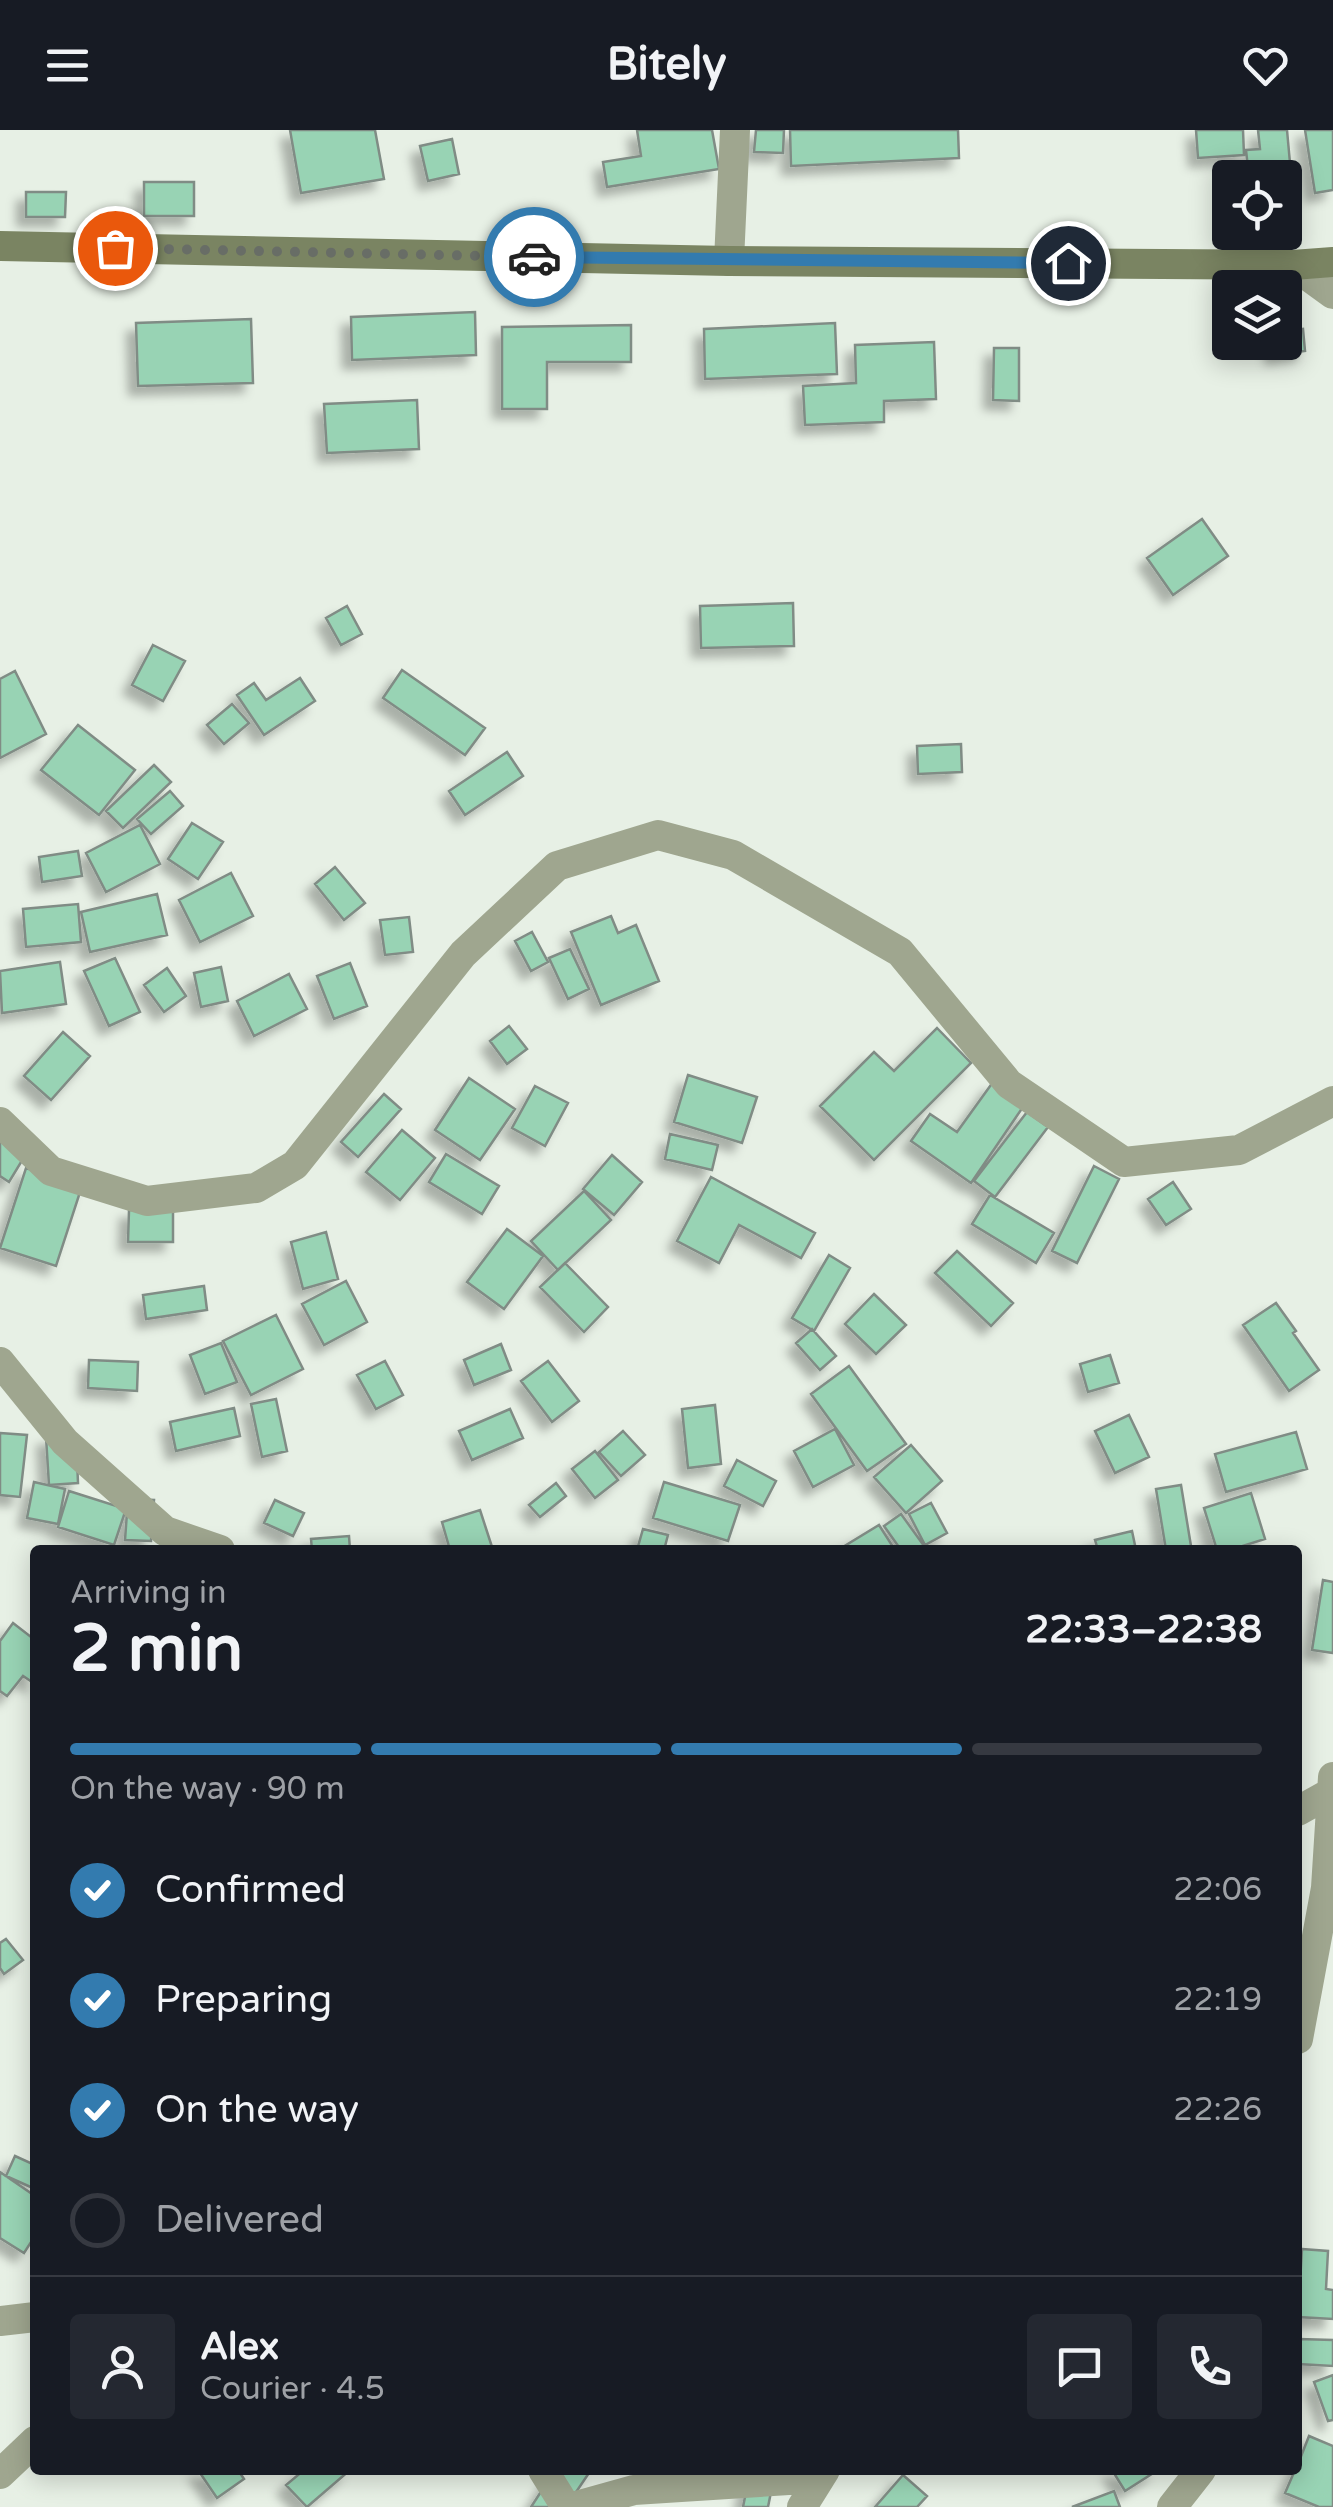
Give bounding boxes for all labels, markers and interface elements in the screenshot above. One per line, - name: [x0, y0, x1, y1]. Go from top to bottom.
- icon: menu: [40, 38, 95, 93]
- text: Bitely: [607, 38, 726, 92]
- icon: heart: [1238, 38, 1293, 93]
- map controls: [1212, 160, 1302, 360]
- button: locate: [1212, 160, 1302, 250]
- pin: [73, 206, 158, 291]
- courier: [484, 207, 584, 307]
- icon: bag: [88, 221, 143, 276]
- pin: [1026, 221, 1111, 306]
- icon: car: [507, 230, 562, 285]
- icon: home: [1041, 236, 1096, 291]
- button: layers: [1212, 270, 1302, 360]
- text: Arriving in: [70, 1574, 227, 1612]
- text: 22:33–22:38: [1025, 1607, 1262, 1653]
- text: 2 min: [70, 1610, 243, 1689]
- text: On the way · 90 m: [70, 1770, 345, 1808]
- icon: check: [70, 1863, 125, 1918]
- text: Confirmed: [155, 1867, 346, 1913]
- text: 22:06: [1173, 1871, 1262, 1909]
- icon: check: [70, 1973, 125, 2028]
- text: Preparing: [155, 1977, 332, 2023]
- text: 22:19: [1173, 1981, 1262, 2019]
- icon: check: [70, 2083, 125, 2138]
- text: On the way: [155, 2087, 359, 2133]
- text: 22:26: [1173, 2091, 1262, 2129]
- text: Delivered: [155, 2197, 324, 2243]
- button: person: [70, 2314, 175, 2419]
- button: chat: [1027, 2314, 1132, 2419]
- button: phone: [1157, 2314, 1262, 2419]
- text: Alex: [200, 2324, 279, 2370]
- text: Courier · 4.5: [200, 2370, 385, 2408]

